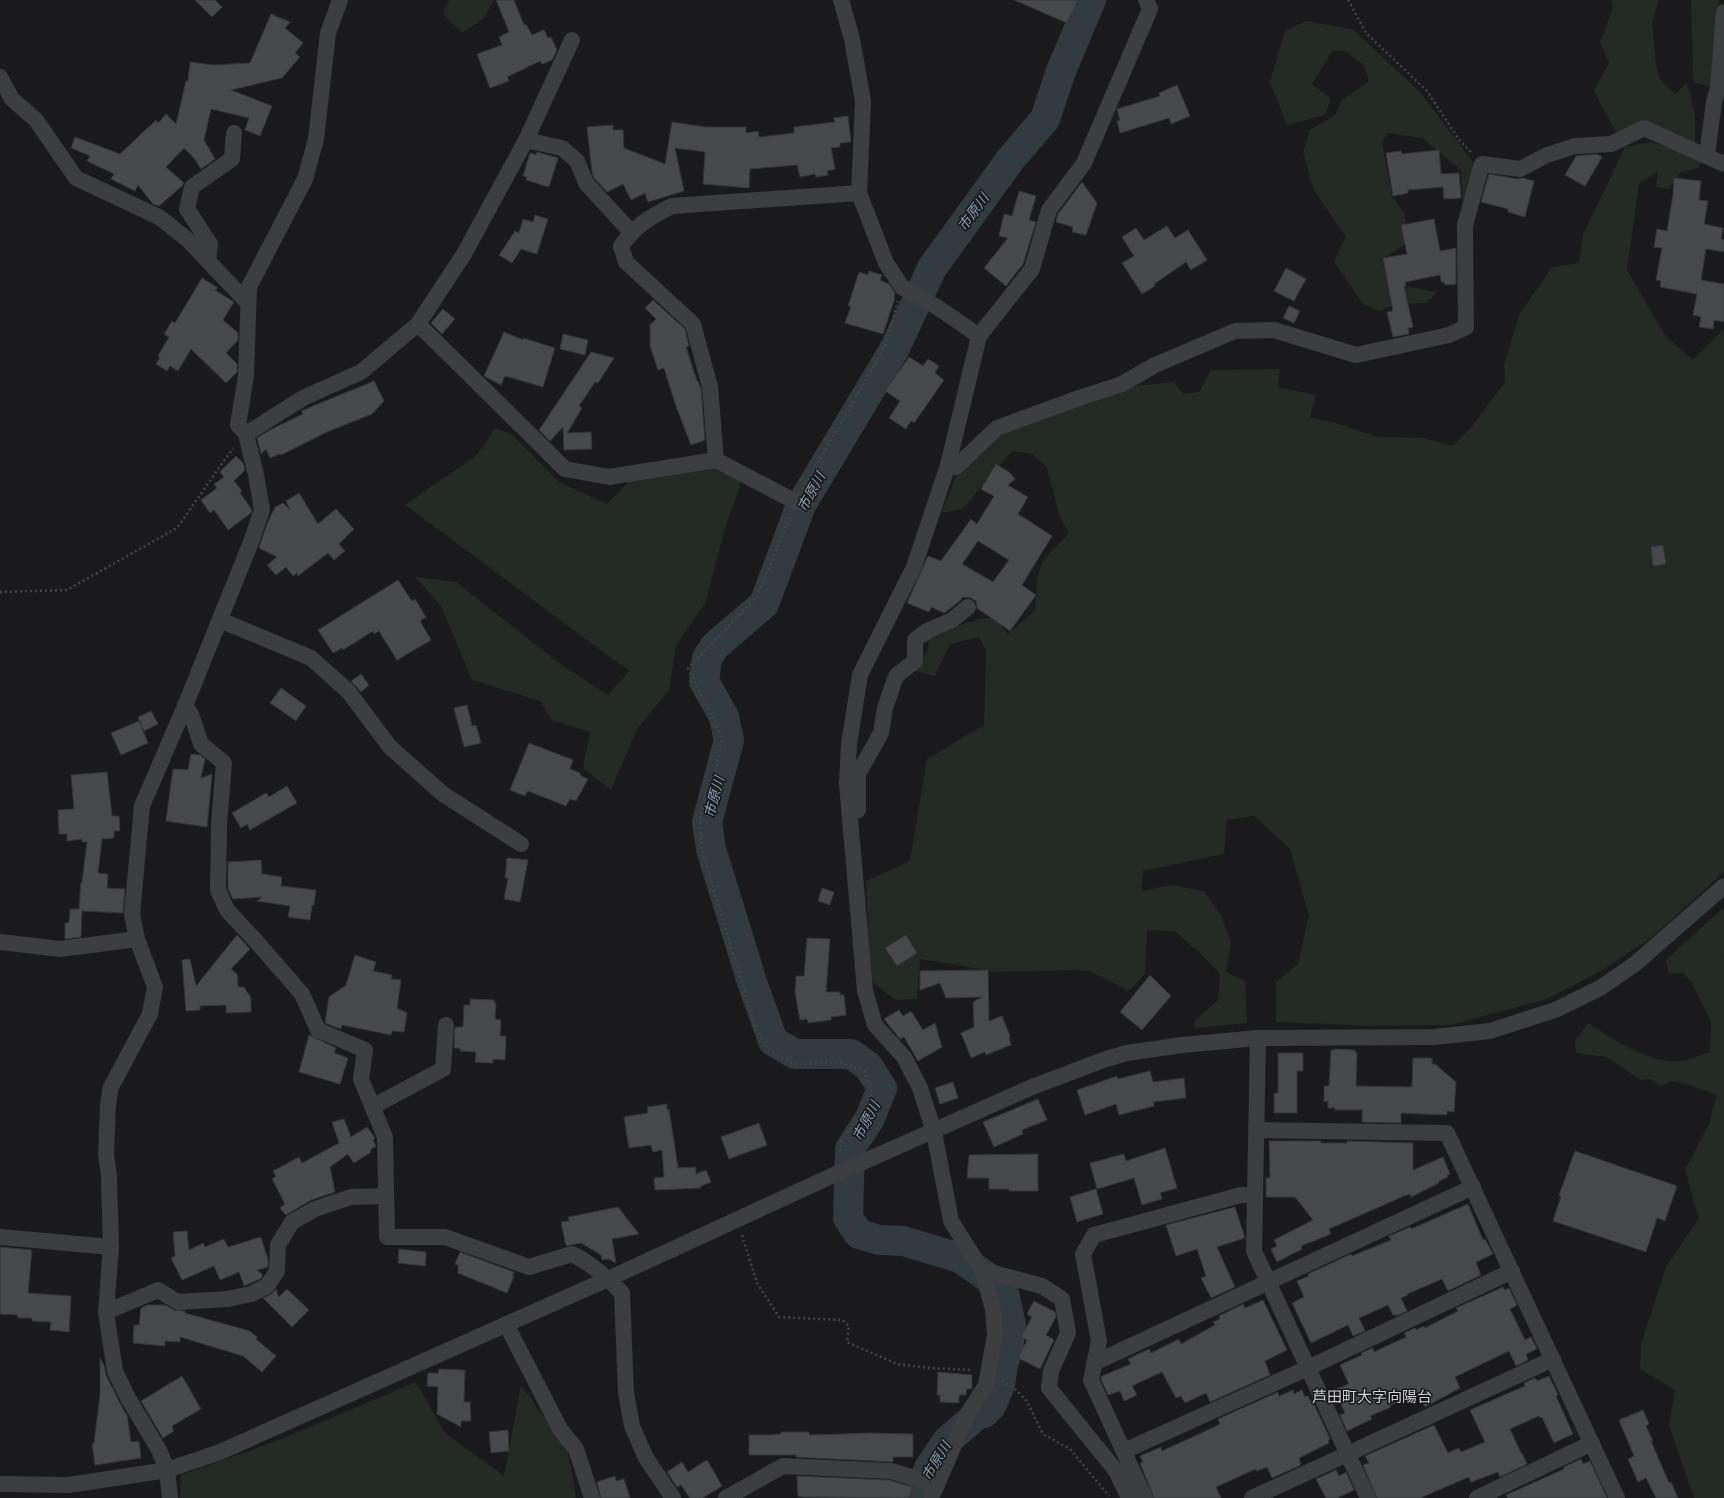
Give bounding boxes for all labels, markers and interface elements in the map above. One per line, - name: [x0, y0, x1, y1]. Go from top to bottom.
- water label: 市原川: [953, 188, 994, 234]
- water label: 市原川: [793, 468, 830, 515]
- water label: 市原川: [700, 772, 729, 820]
- water label: 市原川: [848, 1096, 885, 1144]
- district label: 芦田町大字向陽台: [1312, 1387, 1432, 1406]
- water label: 市原川: [917, 1437, 956, 1484]

